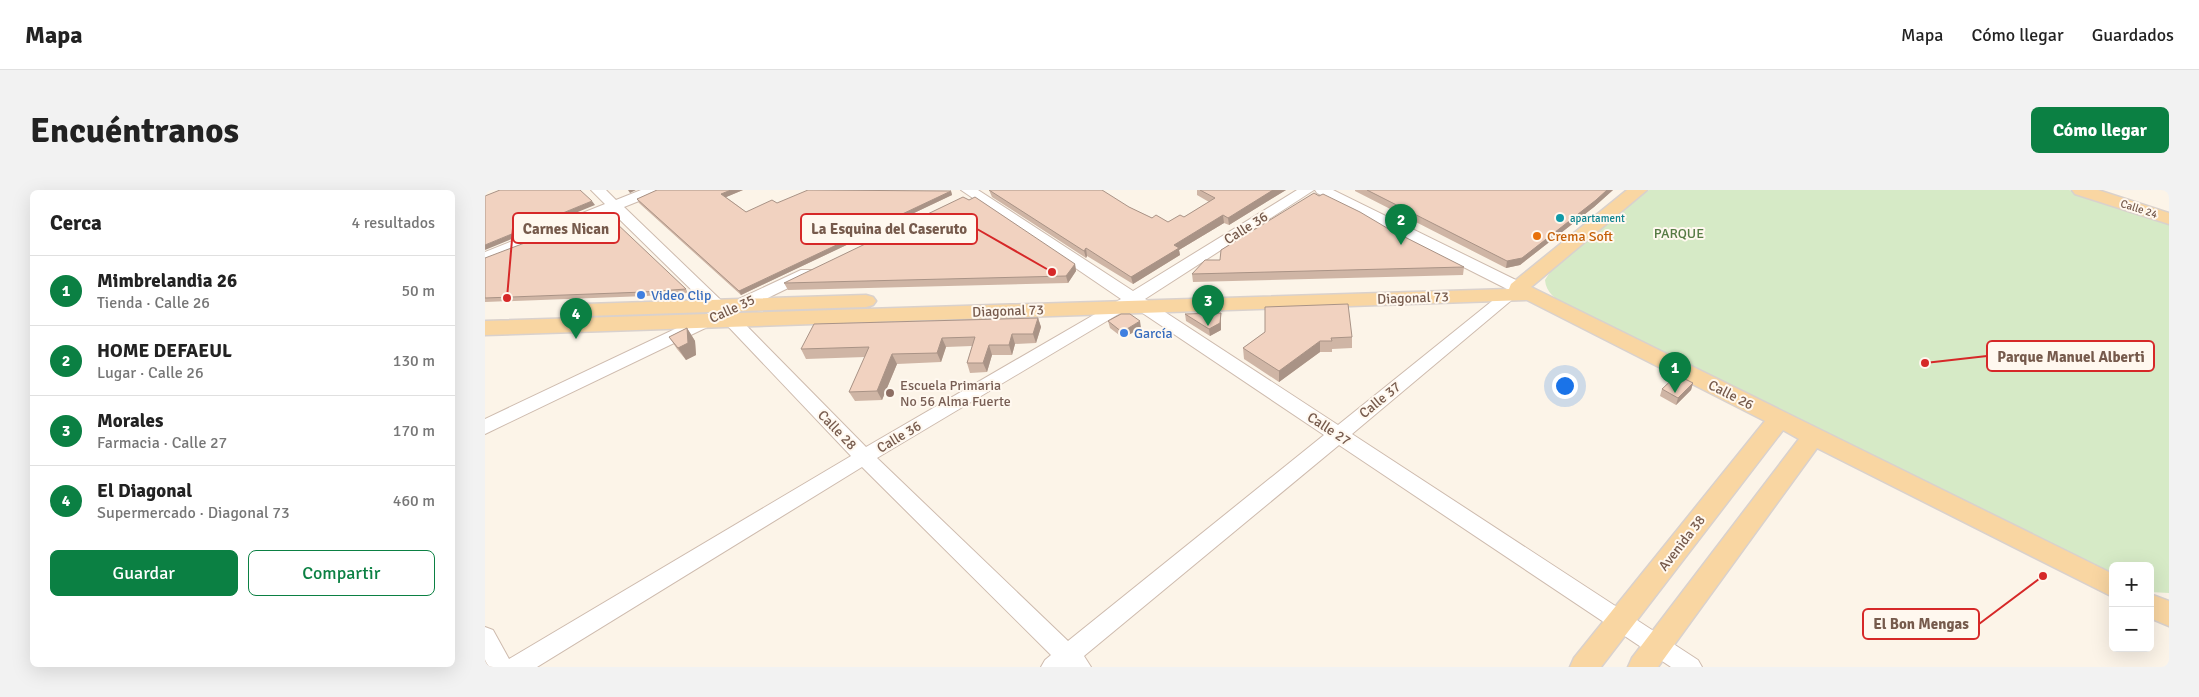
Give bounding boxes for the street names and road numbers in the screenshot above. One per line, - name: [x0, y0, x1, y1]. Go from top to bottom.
- street label: Calle 24: [2119, 197, 2159, 221]
- street label: Calle 36: [1221, 208, 1271, 248]
- street label: Diagonal 73: [1377, 288, 1449, 308]
- street label: Calle 35: [706, 291, 758, 327]
- street label: Diagonal 73: [972, 301, 1044, 321]
- street label: Calle 26: [1705, 376, 1757, 414]
- street label: Calle 37: [1356, 378, 1404, 422]
- street label: Calle 28: [814, 407, 860, 453]
- street label: Calle 27: [1304, 409, 1354, 449]
- street label: Calle 36: [874, 417, 924, 457]
- street label: Avenida 38: [1655, 512, 1709, 574]

